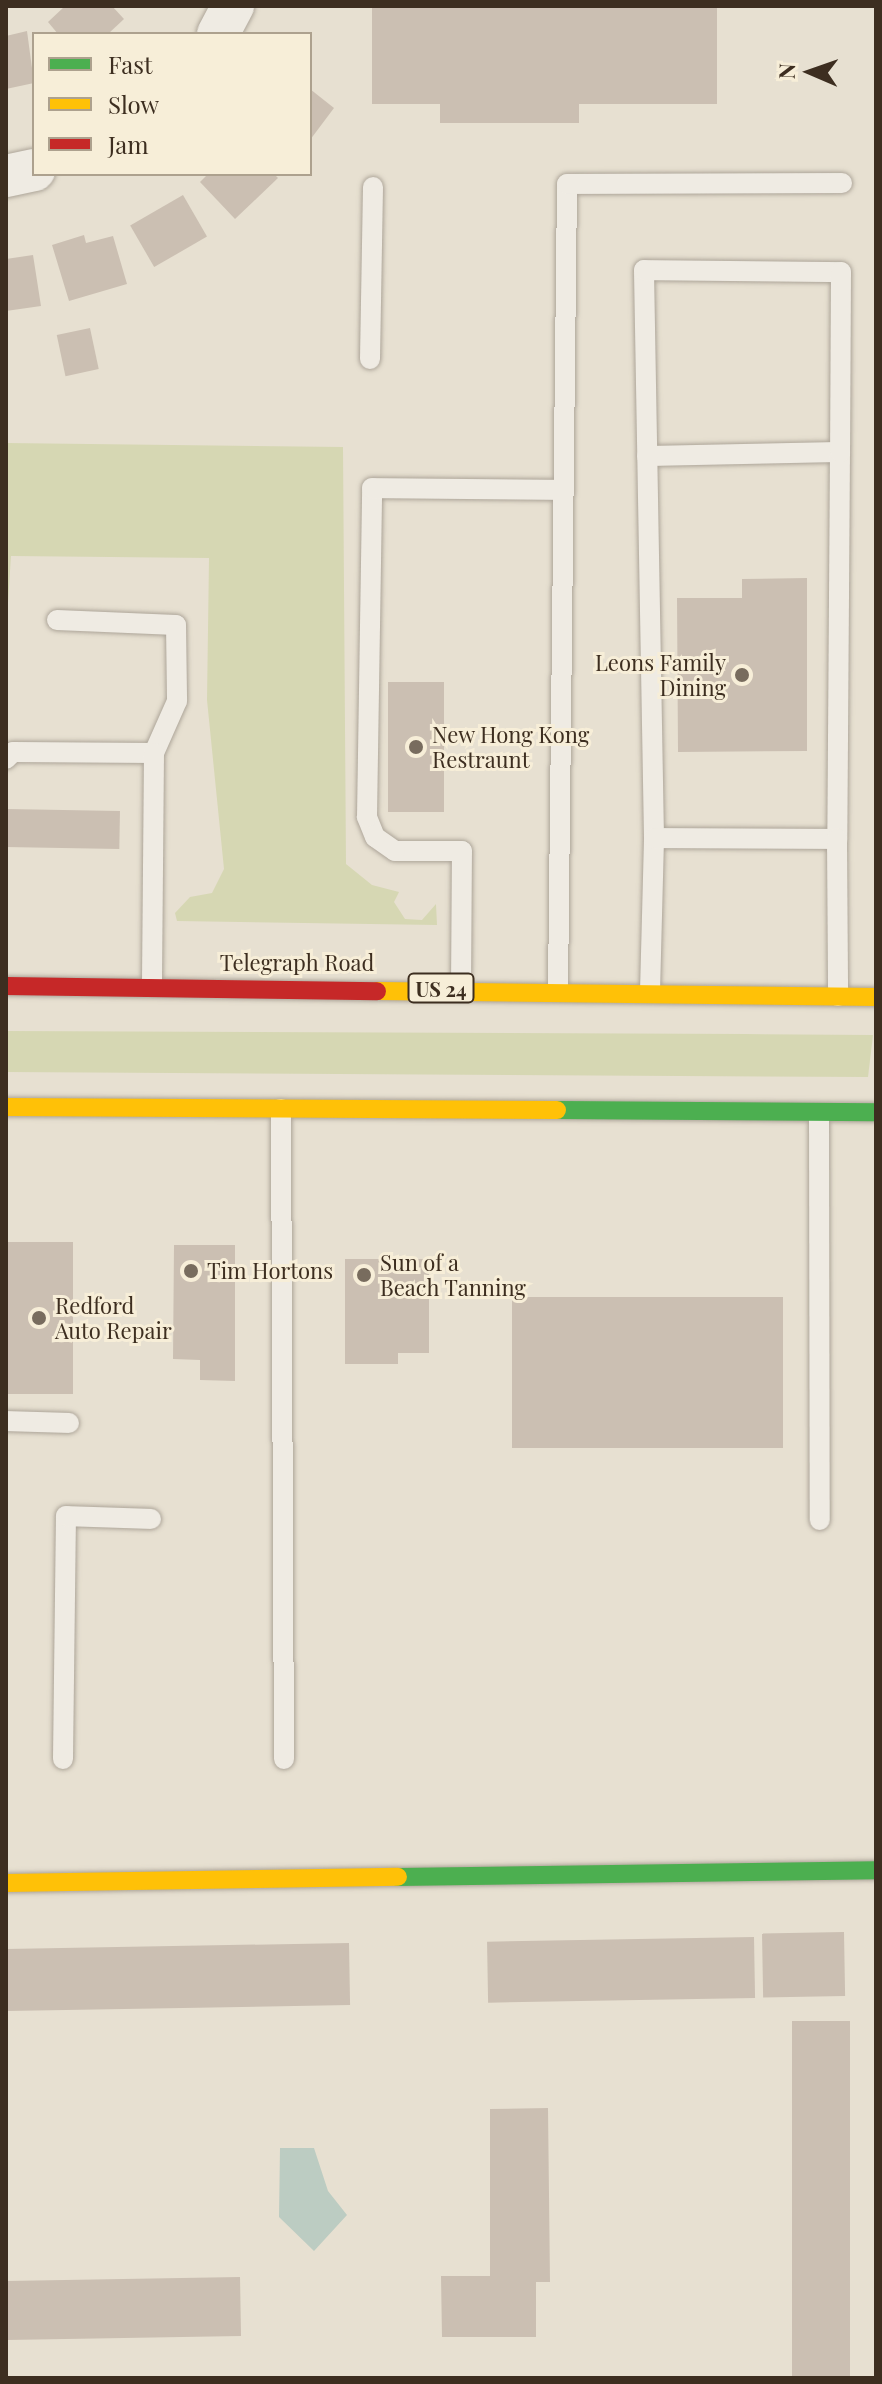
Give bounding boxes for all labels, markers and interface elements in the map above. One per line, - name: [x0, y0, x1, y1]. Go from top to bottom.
- legend: [32, 32, 312, 176]
- north arrow: [770, 32, 850, 112]
- text: Fast: [108, 48, 153, 80]
- text: N: [771, 63, 801, 80]
- text: Slow: [108, 88, 159, 120]
- text: Jam: [108, 128, 149, 160]
- place label: Leons Family Dining: [595, 649, 726, 700]
- marker: Leons Family Dining: [733, 666, 751, 684]
- place label: New Hong Kong Restraunt: [432, 721, 590, 772]
- marker: New Hong Kong Restraunt: [407, 738, 425, 756]
- street label: Telegraph Road: [220, 950, 374, 976]
- road number: US 24: [407, 972, 475, 1004]
- place label: Sun of a Beach Tanning: [380, 1249, 526, 1300]
- place label: Tim Hortons: [207, 1258, 333, 1284]
- marker: Tim Hortons: [182, 1262, 200, 1280]
- marker: Sun of a Beach Tanning: [355, 1266, 373, 1284]
- place label: Redford Auto Repair: [55, 1292, 172, 1344]
- marker: Redford Auto Repair: [30, 1309, 48, 1327]

